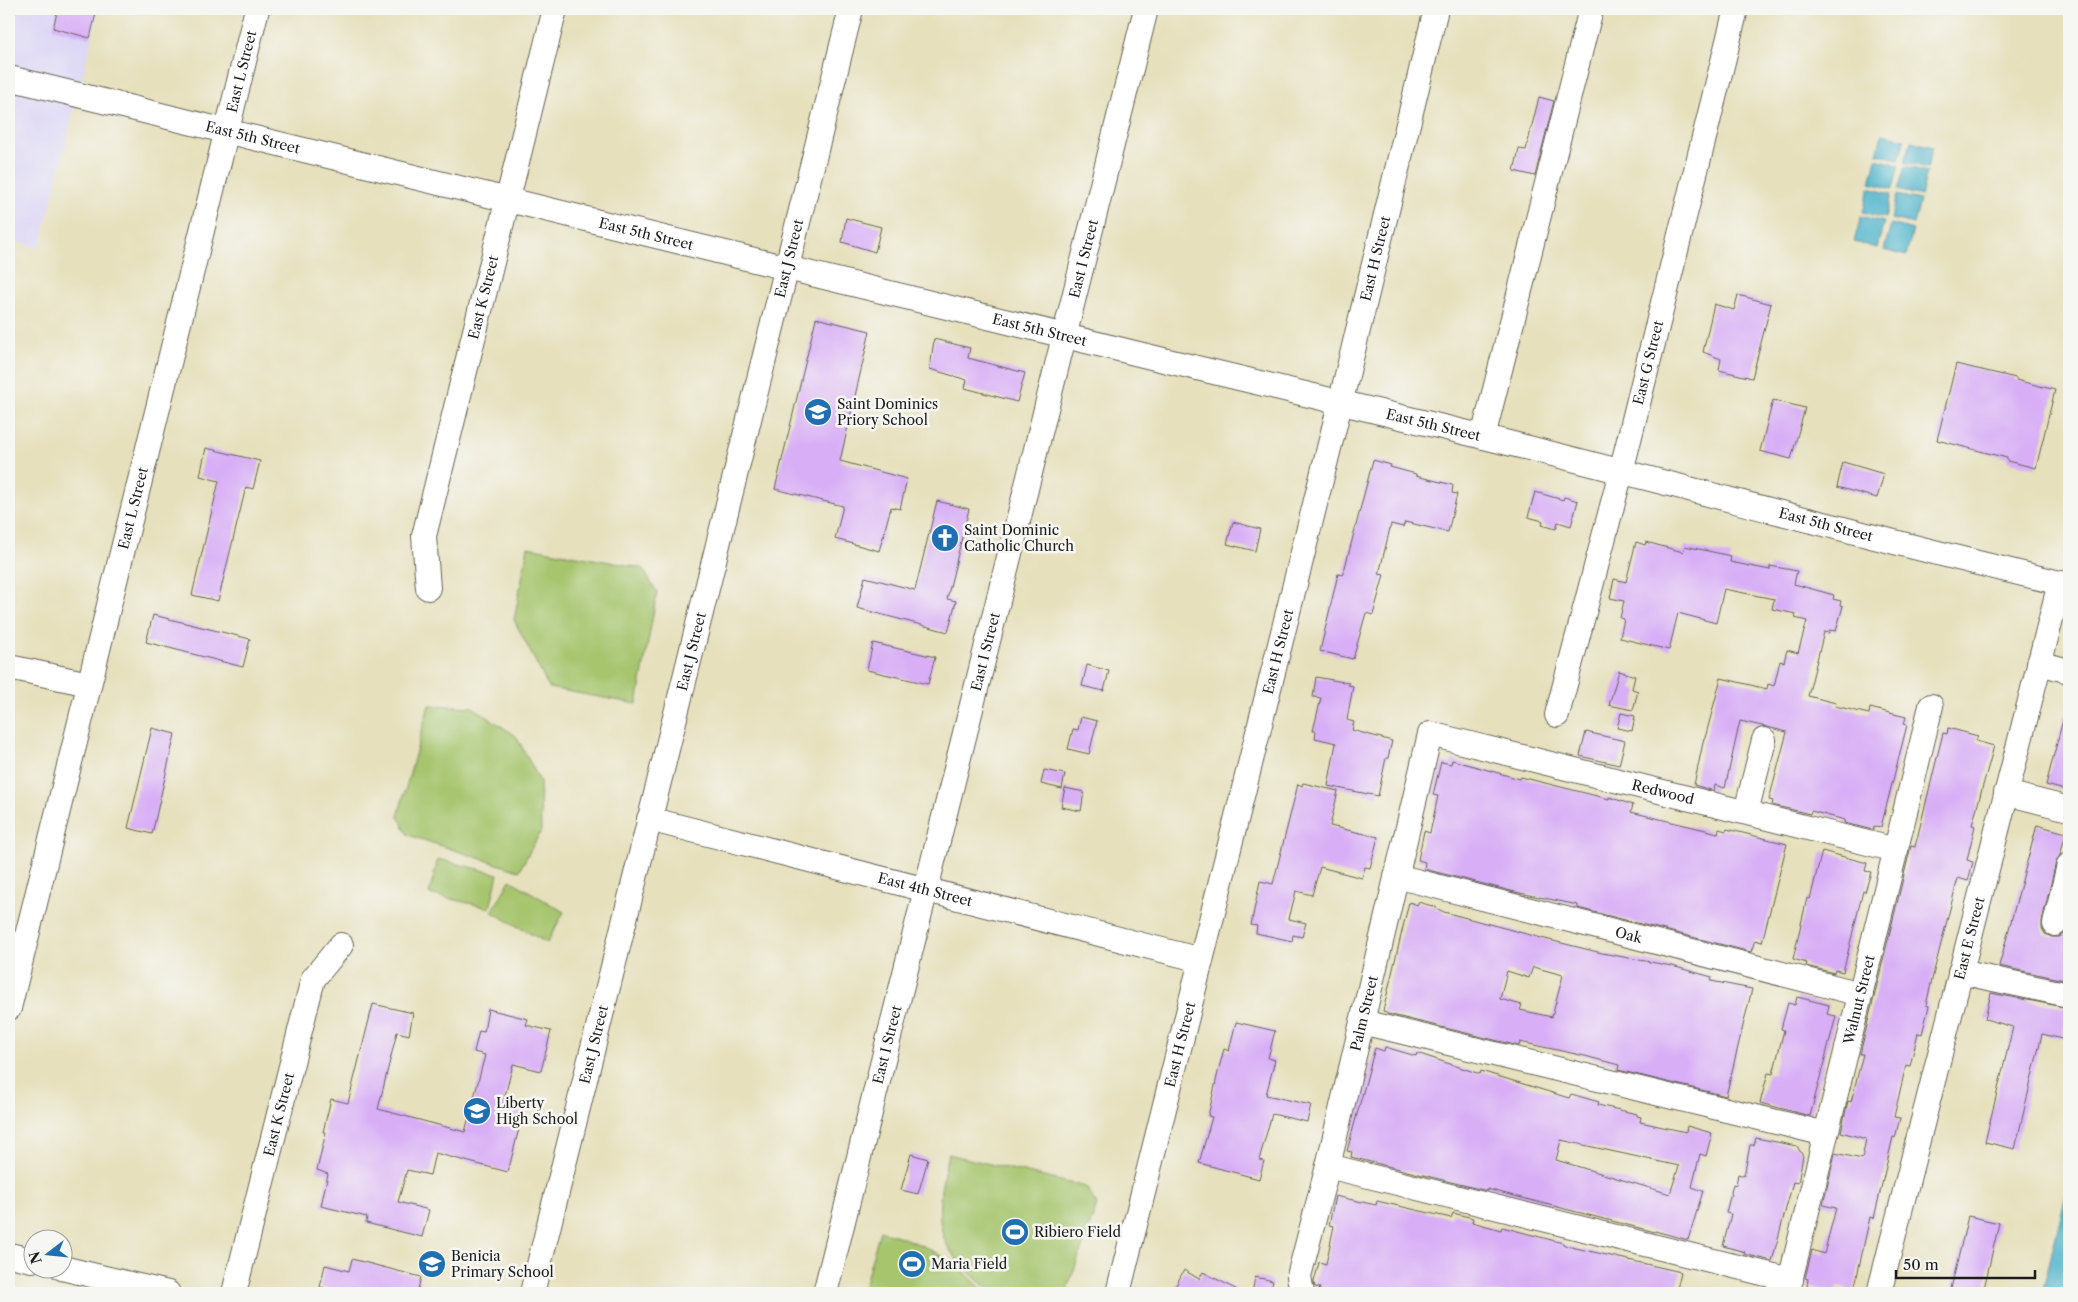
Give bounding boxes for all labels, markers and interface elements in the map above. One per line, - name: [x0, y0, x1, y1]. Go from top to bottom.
- street label: East L Street: [223, 28, 260, 114]
- street label: East 5th Street: [204, 117, 302, 158]
- street label: East 5th Street: [597, 214, 695, 254]
- street label: East H Street: [1356, 214, 1394, 303]
- street label: East J Street: [771, 217, 807, 300]
- street label: East I Street: [1065, 218, 1102, 300]
- street label: East K Street: [464, 254, 502, 341]
- street label: East 5th Street: [991, 310, 1089, 350]
- street label: East G Street: [1629, 318, 1667, 407]
- place label: Saint Dominics Priory School: [837, 395, 938, 429]
- school or university icon: Saint Dominics Priory School: [803, 397, 833, 427]
- street label: East 5th Street: [1384, 405, 1482, 445]
- street label: East L Street: [114, 465, 152, 551]
- street label: East 5th Street: [1777, 504, 1875, 545]
- place label: Saint Dominic Catholic Church: [964, 521, 1074, 555]
- church icon: Saint Dominic Catholic Church: [930, 523, 960, 553]
- street label: East H Street: [1259, 607, 1297, 696]
- street label: East J Street: [673, 610, 710, 693]
- street label: East I Street: [967, 610, 1004, 693]
- street label: Redwood: [1630, 776, 1696, 808]
- street label: East 4th Street: [876, 869, 974, 910]
- street label: East E Street: [1950, 895, 1989, 982]
- street label: Oak: [1613, 923, 1645, 947]
- street label: Walnut Street: [1839, 953, 1879, 1047]
- street label: Palm Street: [1346, 974, 1382, 1053]
- street label: East H Street: [1161, 1000, 1199, 1089]
- street label: East J Street: [575, 1003, 612, 1086]
- street label: East I Street: [869, 1003, 906, 1086]
- street label: East K Street: [260, 1071, 298, 1158]
- place label: Liberty High School: [496, 1094, 578, 1128]
- school or university icon: Liberty High School: [462, 1096, 492, 1126]
- sports icon: Ribiero Field: [1000, 1217, 1030, 1247]
- place label: Ribiero Field: [1034, 1223, 1121, 1241]
- north arrow: [22, 1230, 72, 1280]
- place label: Benicia Primary School: [451, 1247, 554, 1281]
- scale bar: [1896, 1247, 2034, 1279]
- text: N: [25, 1249, 46, 1266]
- school or university icon: Benicia Primary School: [417, 1249, 447, 1279]
- sports icon: Maria Field: [897, 1249, 927, 1279]
- place label: Maria Field: [931, 1255, 1008, 1273]
- text: 50 m: [1903, 1255, 1939, 1274]

